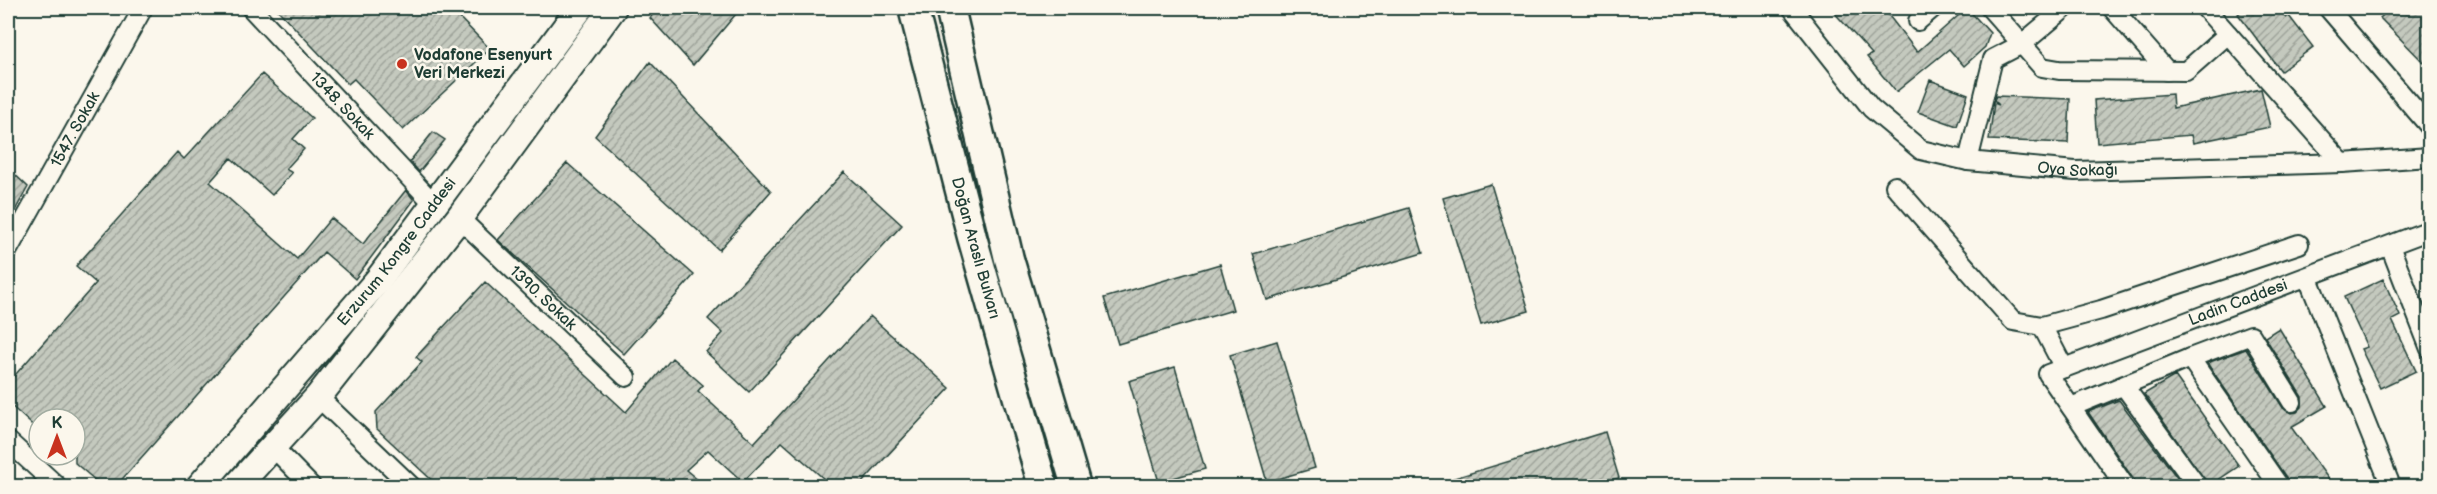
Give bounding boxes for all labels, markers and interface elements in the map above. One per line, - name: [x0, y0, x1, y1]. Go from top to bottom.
- place label: Vodafone Esenyurt Veri Merkezi: [414, 46, 553, 83]
- marker: Vodafone Esenyurt Veri Merkezi: [395, 57, 409, 71]
- street label: 1348. Sokak: [306, 68, 379, 144]
- street label: 1547. Sokak: [47, 88, 104, 171]
- street label: Oya Sokağı: [2037, 158, 2118, 181]
- street label: Erzurum Kongre Caddesi: [333, 174, 460, 330]
- street label: Doğan Araslı Bulvarı: [947, 175, 1004, 321]
- street label: 1390. Sokak: [506, 262, 580, 334]
- street label: Ladin Caddesi: [2186, 275, 2290, 330]
- north arrow: [27, 407, 87, 467]
- text: K: [52, 414, 63, 433]

